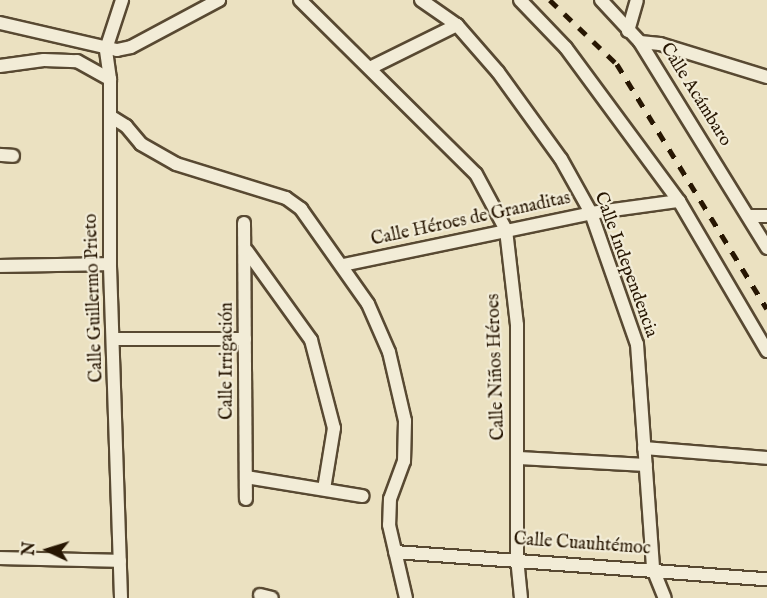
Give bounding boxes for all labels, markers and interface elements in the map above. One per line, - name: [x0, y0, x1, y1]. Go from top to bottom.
- street label: Calle Acámbaro: [655, 39, 735, 151]
- street label: Calle Héroes de Granaditas: [369, 188, 573, 252]
- street label: Calle Independencia: [589, 189, 661, 341]
- street label: Calle Guillermo Prieto: [81, 213, 109, 383]
- street label: Calle Niños Héroes: [484, 293, 510, 441]
- street label: Calle Irrigación: [217, 302, 239, 420]
- north arrow: [18, 520, 78, 580]
- street label: Calle Cuauhtémoc: [513, 529, 651, 561]
- text: N: [20, 541, 41, 556]

